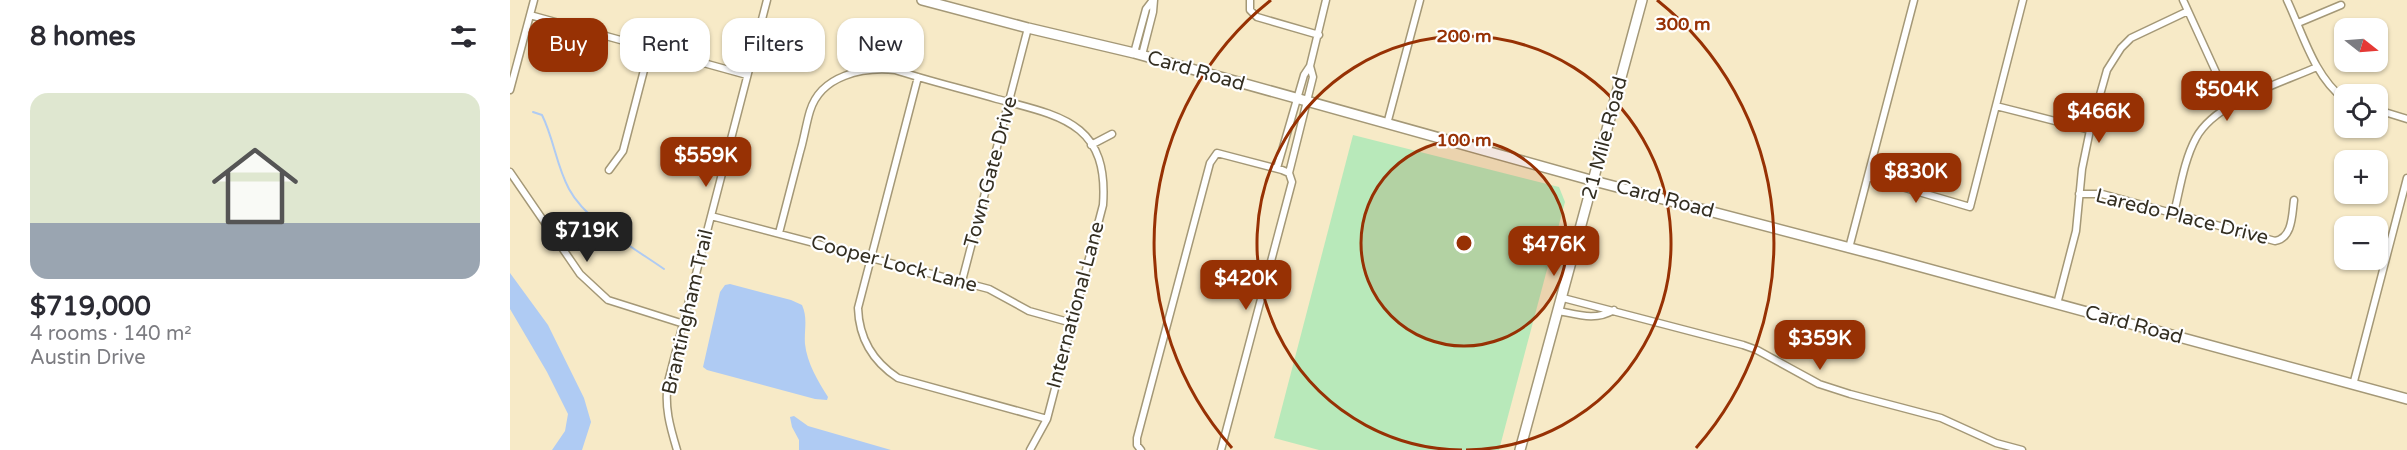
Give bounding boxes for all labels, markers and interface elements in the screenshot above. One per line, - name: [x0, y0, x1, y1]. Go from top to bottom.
- text: 300 m: [1655, 13, 1711, 35]
- chip: Buy: [528, 18, 608, 72]
- chip: Rent: [620, 18, 710, 72]
- chip: Filters: [722, 18, 825, 72]
- chip: New: [837, 18, 924, 72]
- north arrow: [2334, 18, 2388, 72]
- map controls: [2334, 18, 2388, 270]
- icon: filters: [447, 20, 480, 53]
- text: 8 homes: [30, 21, 136, 52]
- text: 200 m: [1436, 25, 1492, 47]
- street label: Card Road: [1144, 46, 1248, 96]
- pin: $504K: [2185, 71, 2269, 122]
- street label: 21 Mile Road: [1577, 74, 1633, 202]
- text: $504K: [2195, 78, 2259, 102]
- button: locate: [2334, 84, 2388, 138]
- pin: $466K: [2057, 93, 2141, 144]
- street label: Town Gate Drive: [959, 94, 1023, 250]
- text: $466K: [2067, 100, 2131, 124]
- text: 100 m: [1436, 129, 1492, 151]
- icon: home: [201, 132, 309, 240]
- pin: $559K: [664, 137, 748, 188]
- text: $559K: [674, 144, 738, 168]
- button: +: [2334, 150, 2388, 204]
- pin: $830K: [1874, 153, 1958, 204]
- text: $830K: [1884, 160, 1948, 184]
- street label: Card Road: [1613, 174, 1717, 224]
- street label: Laredo Place Drive: [2093, 184, 2271, 250]
- pin: $719K: [545, 212, 629, 263]
- button: −: [2334, 216, 2388, 270]
- text: $719K: [555, 219, 619, 243]
- street label: International Lane: [1042, 219, 1110, 391]
- pin: $476K: [1512, 226, 1596, 277]
- street label: Brantingham Trail: [657, 227, 719, 397]
- street label: Cooper Lock Lane: [808, 230, 980, 298]
- centre of rings: [1454, 233, 1474, 253]
- text: $476K: [1522, 233, 1586, 257]
- pin: $420K: [1204, 260, 1288, 311]
- text: $420K: [1214, 267, 1278, 291]
- text: $719,000: [30, 291, 151, 322]
- street label: Card Road: [2082, 300, 2186, 350]
- pin: $359K: [1778, 320, 1862, 371]
- text: 4 rooms · 140 m²: [30, 322, 192, 346]
- text: $359K: [1788, 327, 1852, 351]
- text: Austin Drive: [30, 346, 146, 370]

